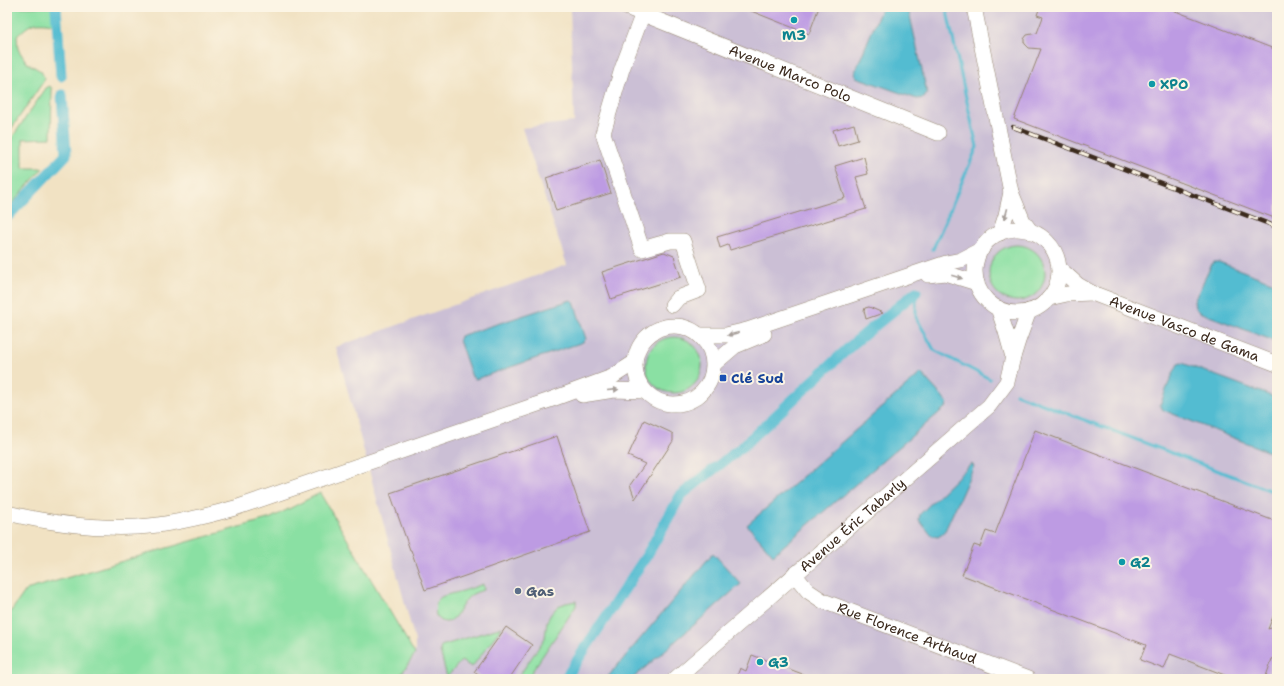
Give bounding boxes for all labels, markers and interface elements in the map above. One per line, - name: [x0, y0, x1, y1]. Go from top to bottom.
- marker: M3: [789, 15, 799, 25]
- place label: M3: [782, 26, 806, 44]
- street label: Avenue Marco Polo: [726, 40, 854, 106]
- place label: XPO: [1160, 75, 1188, 93]
- marker: XPO: [1147, 79, 1157, 89]
- one-way arrow: [1003, 208, 1009, 220]
- one-way arrow: [951, 274, 963, 280]
- street label: Avenue Vasco de Gama: [1107, 292, 1262, 366]
- one-way arrow: [727, 331, 739, 337]
- place label: Clé Sud: [731, 369, 784, 387]
- marker: Clé Sud: [718, 373, 728, 383]
- one-way arrow: [607, 387, 619, 394]
- street label: Avenue Éric Tabarly: [796, 474, 909, 576]
- place label: G2: [1130, 553, 1151, 571]
- marker: G2: [1117, 557, 1127, 567]
- place label: Gas: [526, 582, 554, 600]
- marker: Gas: [513, 586, 523, 596]
- street label: Rue Florence Arthaud: [835, 598, 979, 668]
- place label: G3: [768, 653, 789, 671]
- marker: G3: [755, 657, 765, 667]

